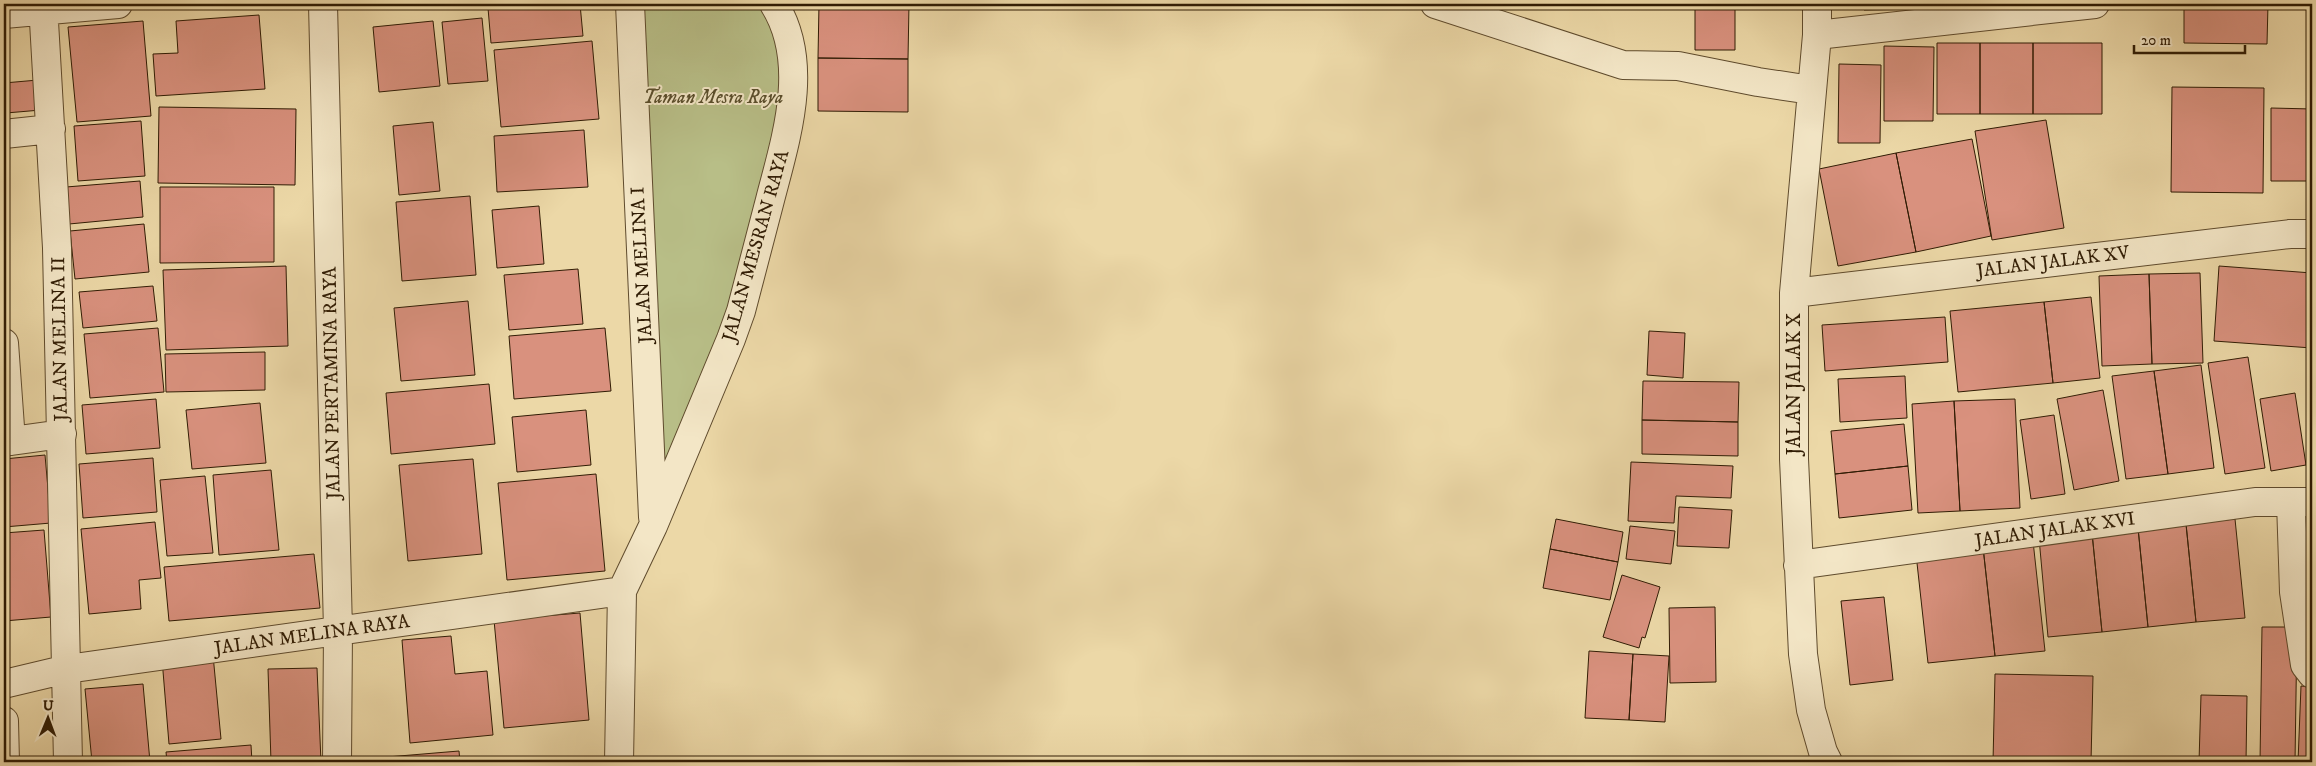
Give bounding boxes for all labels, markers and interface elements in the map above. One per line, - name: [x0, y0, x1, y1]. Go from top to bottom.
- scale bar: [2134, 22, 2245, 54]
- text: 20 m: [2141, 31, 2171, 50]
- park label: Taman Mesra Raya: [643, 86, 783, 109]
- street label: JALAN MESRAN RAYA: [717, 147, 795, 346]
- street label: JALAN MELINA I: [626, 186, 658, 346]
- street label: JALAN JALAK XV: [1973, 241, 2132, 283]
- street label: JALAN MELINA II: [47, 256, 73, 423]
- street label: JALAN PERTAMINA RAYA: [318, 266, 346, 502]
- street label: JALAN JALAK X: [1783, 313, 1806, 457]
- street label: JALAN JALAK XVI: [1971, 507, 2137, 553]
- street label: JALAN MELINA RAYA: [211, 610, 412, 660]
- north arrow: [22, 694, 72, 744]
- text: U: [43, 697, 54, 715]

